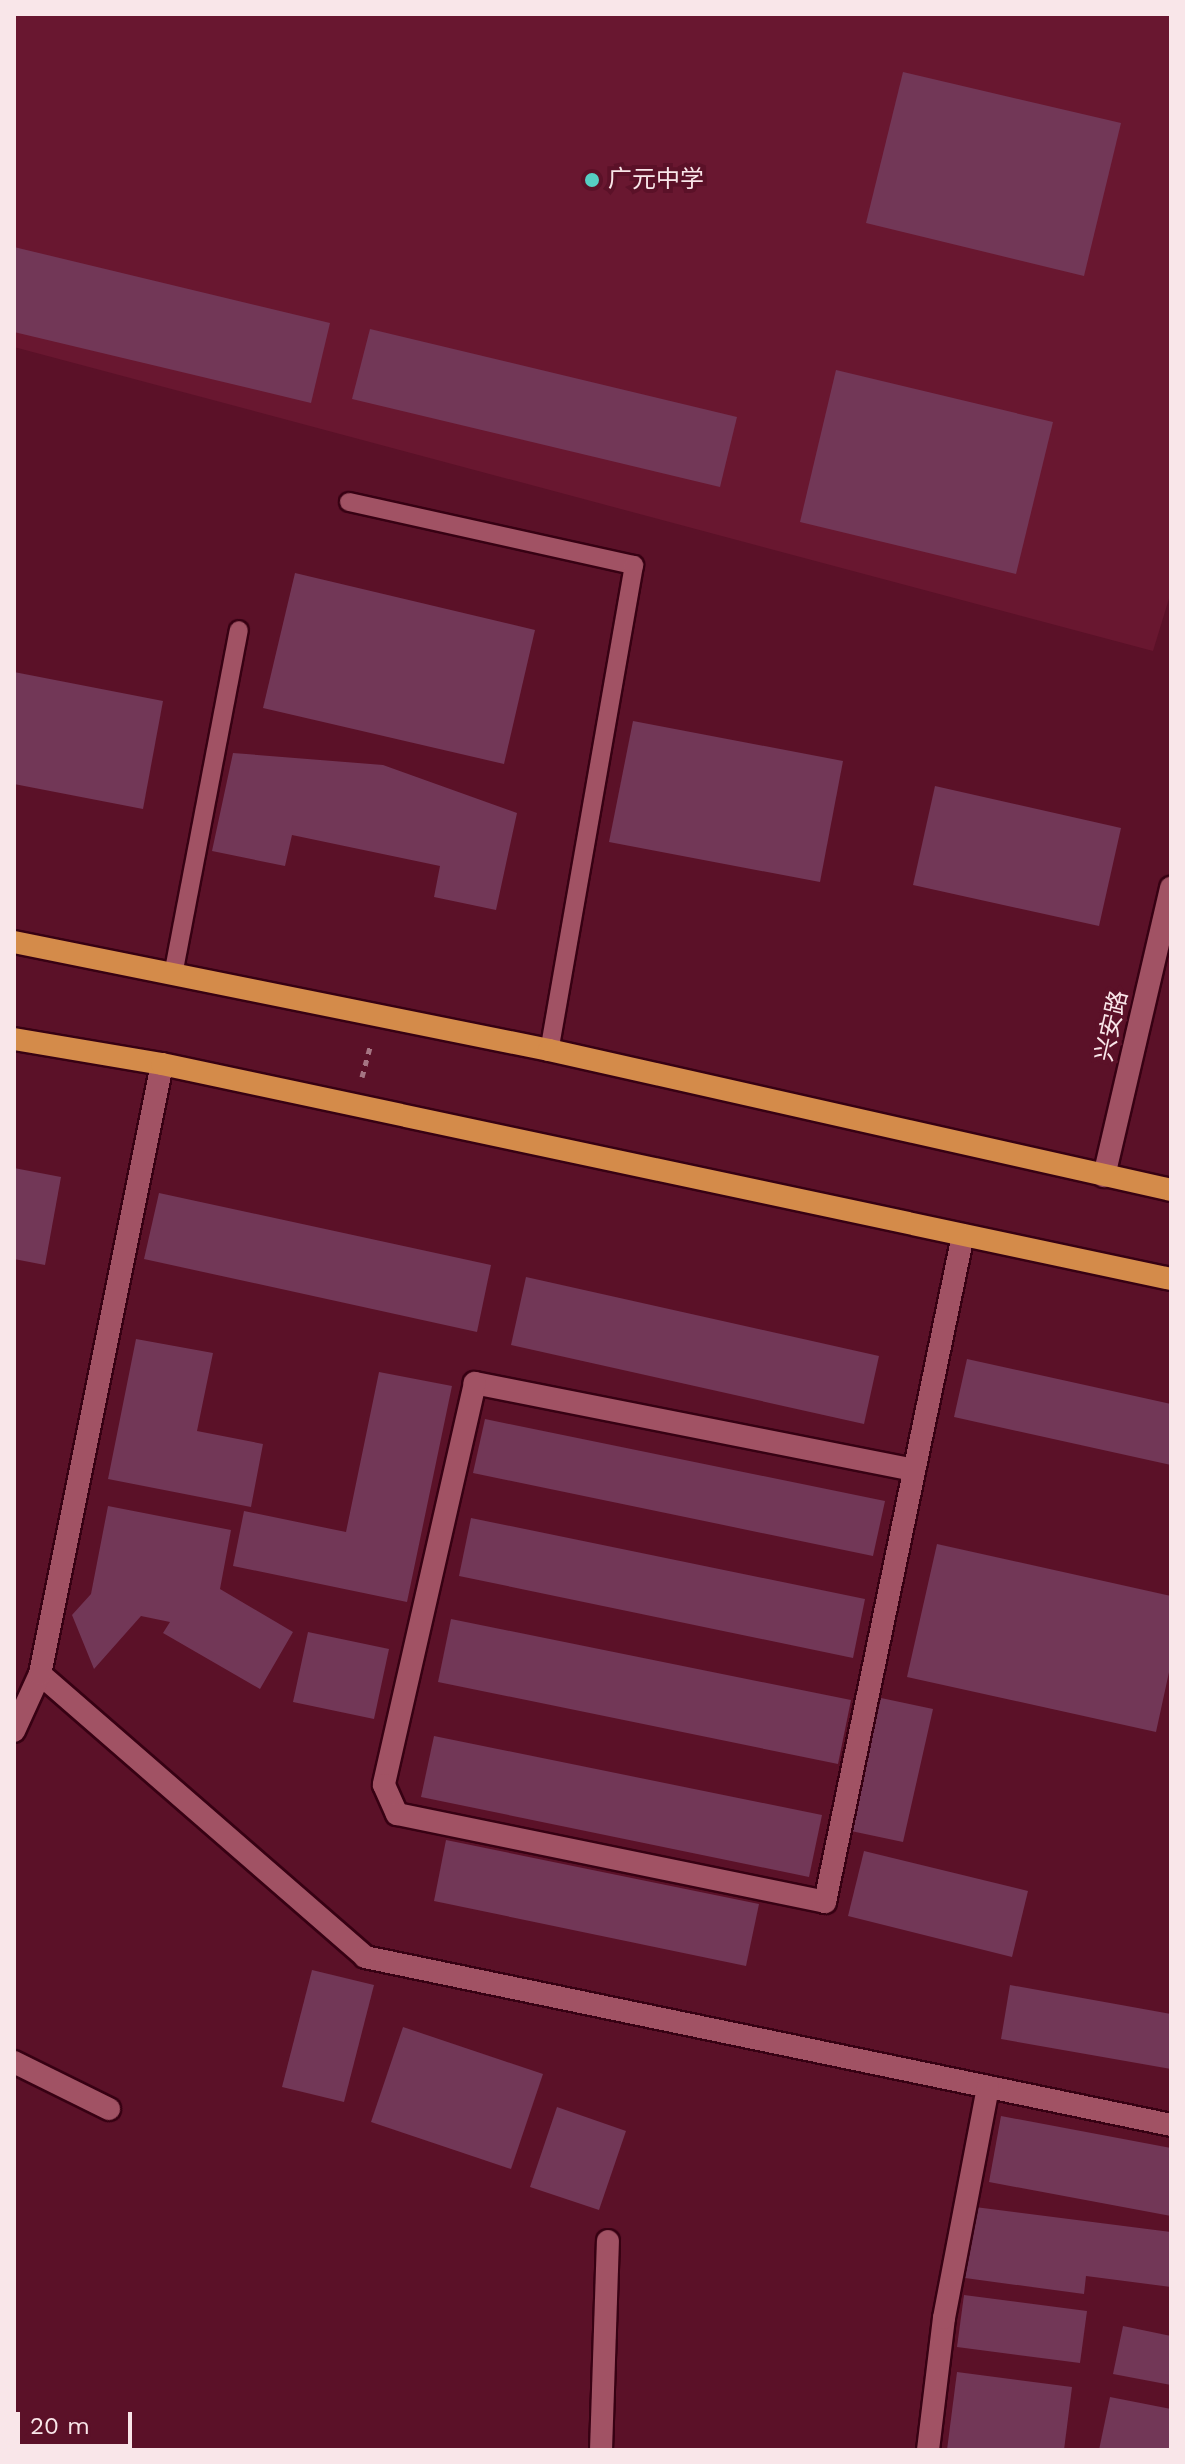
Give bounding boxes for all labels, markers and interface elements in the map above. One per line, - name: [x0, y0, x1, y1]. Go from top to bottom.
- place label: 广元中学: [608, 166, 704, 194]
- marker: 广元中学: [583, 171, 601, 189]
- street label: 兴安路: [1090, 988, 1134, 1064]
- scale bar: [20, 2396, 136, 2446]
- text: 20 m: [30, 2412, 90, 2440]

